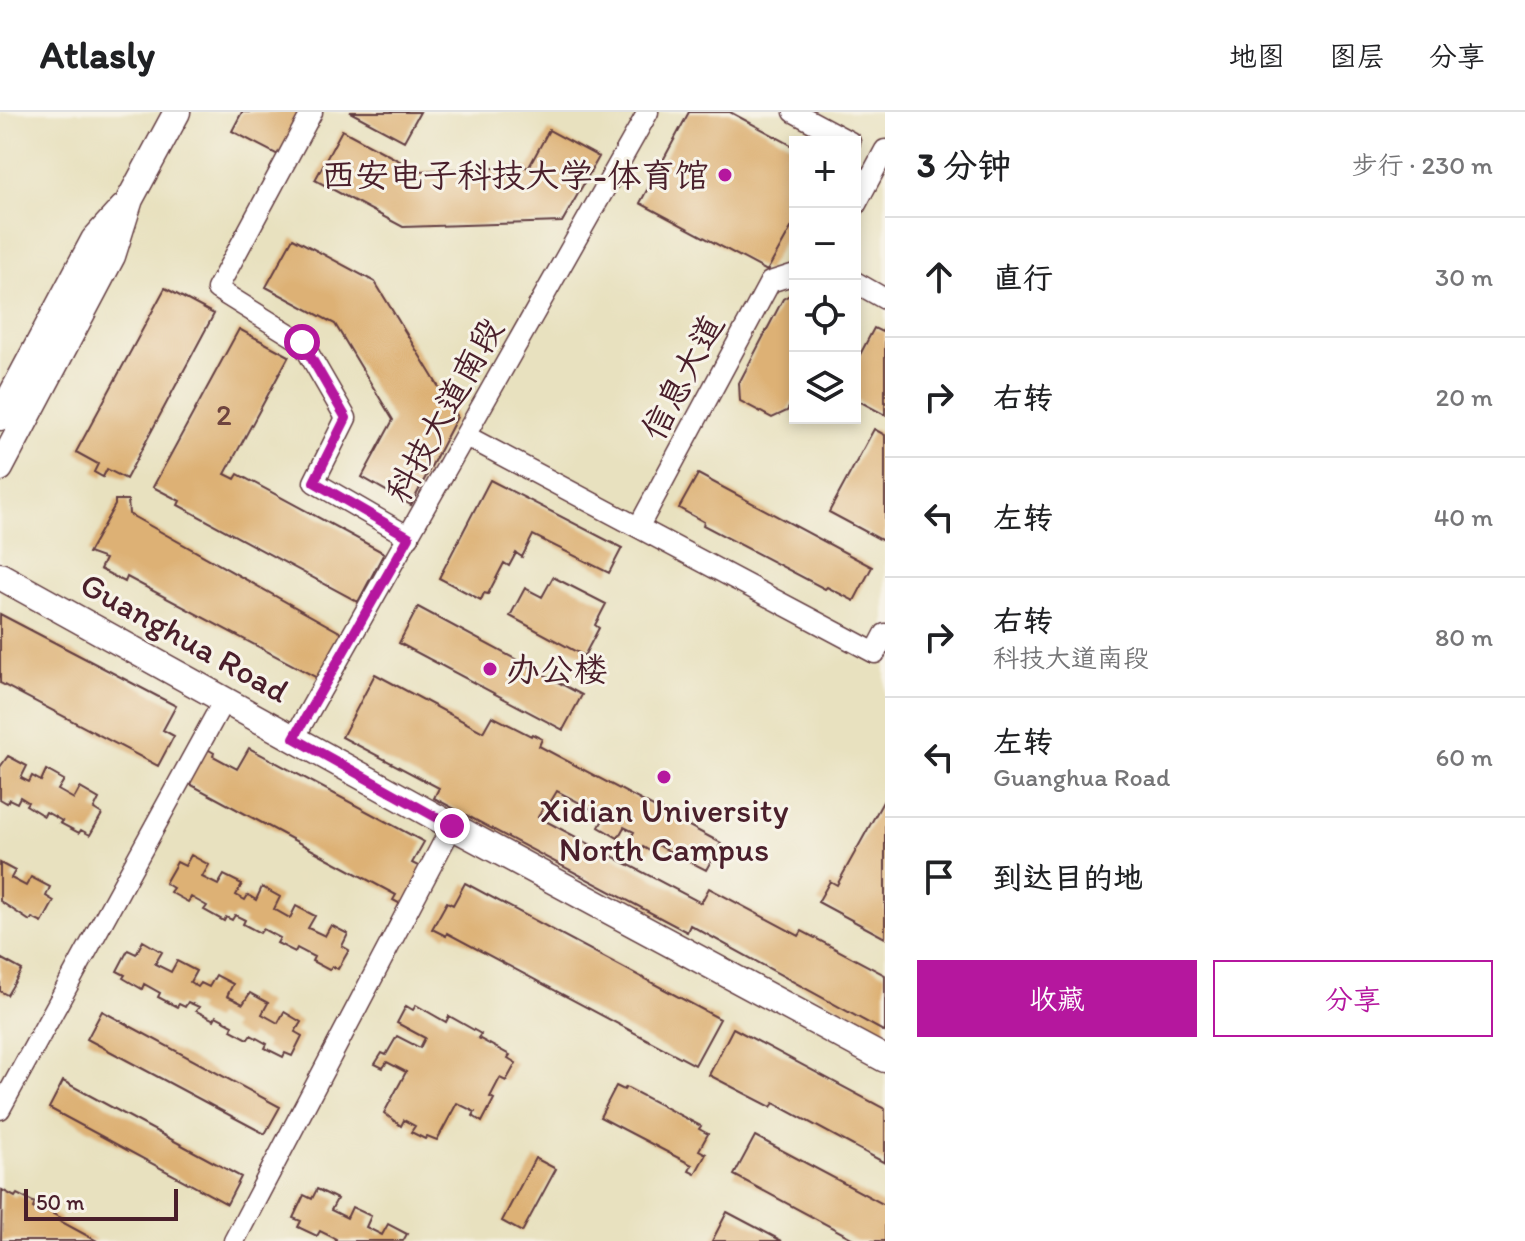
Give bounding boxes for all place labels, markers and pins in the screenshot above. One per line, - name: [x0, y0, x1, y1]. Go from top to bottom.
- place label: 西安电子科技大学-体育馆: [321, 155, 709, 196]
- marker: 西安电子科技大学-体育馆: [716, 166, 734, 184]
- place label: 办公楼: [506, 649, 608, 690]
- marker: 办公楼: [481, 660, 499, 678]
- marker: Xidian University North Campus: [655, 768, 673, 786]
- place label: Xidian University North Campus: [539, 790, 789, 870]

